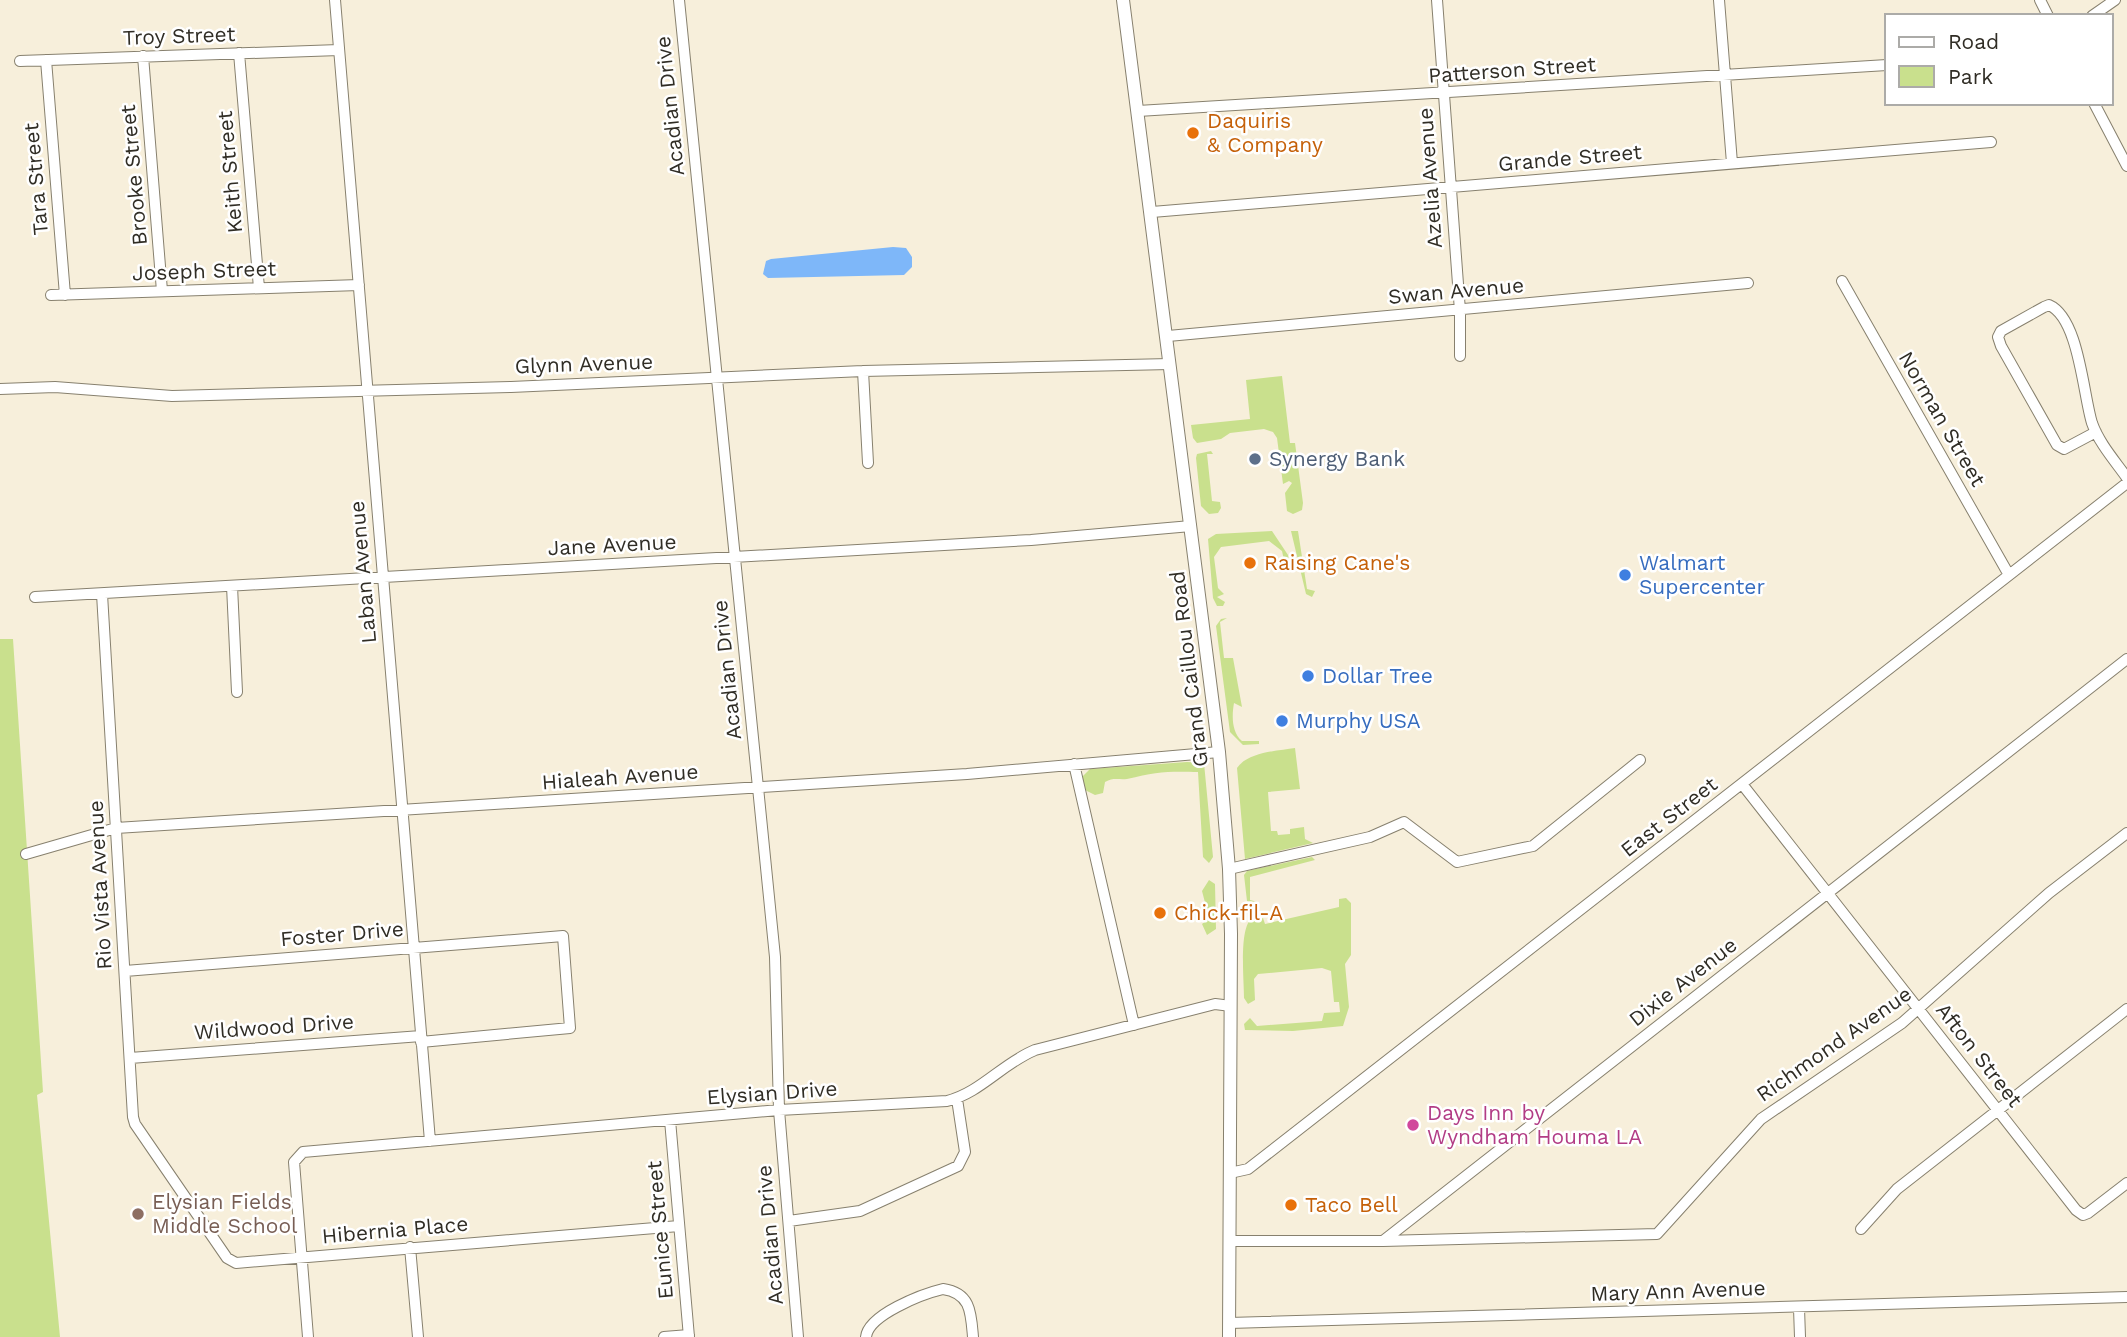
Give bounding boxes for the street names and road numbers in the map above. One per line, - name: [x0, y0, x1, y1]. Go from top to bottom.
- street label: Troy Street: [122, 21, 236, 50]
- street label: Acadian Drive: [650, 35, 689, 177]
- street label: Patterson Street: [1427, 51, 1597, 88]
- street label: Brooke Street: [115, 103, 152, 246]
- street label: Azelia Avenue: [1412, 107, 1447, 249]
- street label: Keith Street: [212, 110, 247, 234]
- street label: Tara Street: [18, 122, 53, 236]
- street label: Grande Street: [1497, 139, 1643, 176]
- street label: Joseph Street: [132, 255, 277, 286]
- street label: Swan Avenue: [1387, 272, 1525, 309]
- street label: Norman Street: [1894, 347, 1991, 491]
- street label: Glynn Avenue: [514, 349, 654, 378]
- street label: Laban Avenue: [344, 500, 381, 644]
- street label: Jane Avenue: [547, 529, 677, 560]
- street label: Grand Caillou Road: [1164, 570, 1213, 769]
- street label: Acadian Drive: [707, 599, 746, 741]
- street label: Hialeah Avenue: [541, 759, 699, 794]
- street label: East Street: [1615, 771, 1722, 862]
- street label: Rio Vista Avenue: [83, 800, 116, 970]
- street label: Foster Drive: [279, 916, 405, 951]
- street label: Dixie Avenue: [1624, 932, 1742, 1032]
- street label: Richmond Avenue: [1751, 981, 1916, 1106]
- street label: Afton Street: [1931, 998, 2028, 1112]
- street label: Wildwood Drive: [193, 1008, 355, 1045]
- street label: Elysian Drive: [706, 1075, 838, 1110]
- street label: Eunice Street: [641, 1160, 678, 1300]
- street label: Acadian Drive: [751, 1164, 788, 1306]
- street label: Hibernia Place: [321, 1211, 469, 1248]
- street label: Mary Ann Avenue: [1590, 1275, 1766, 1306]

